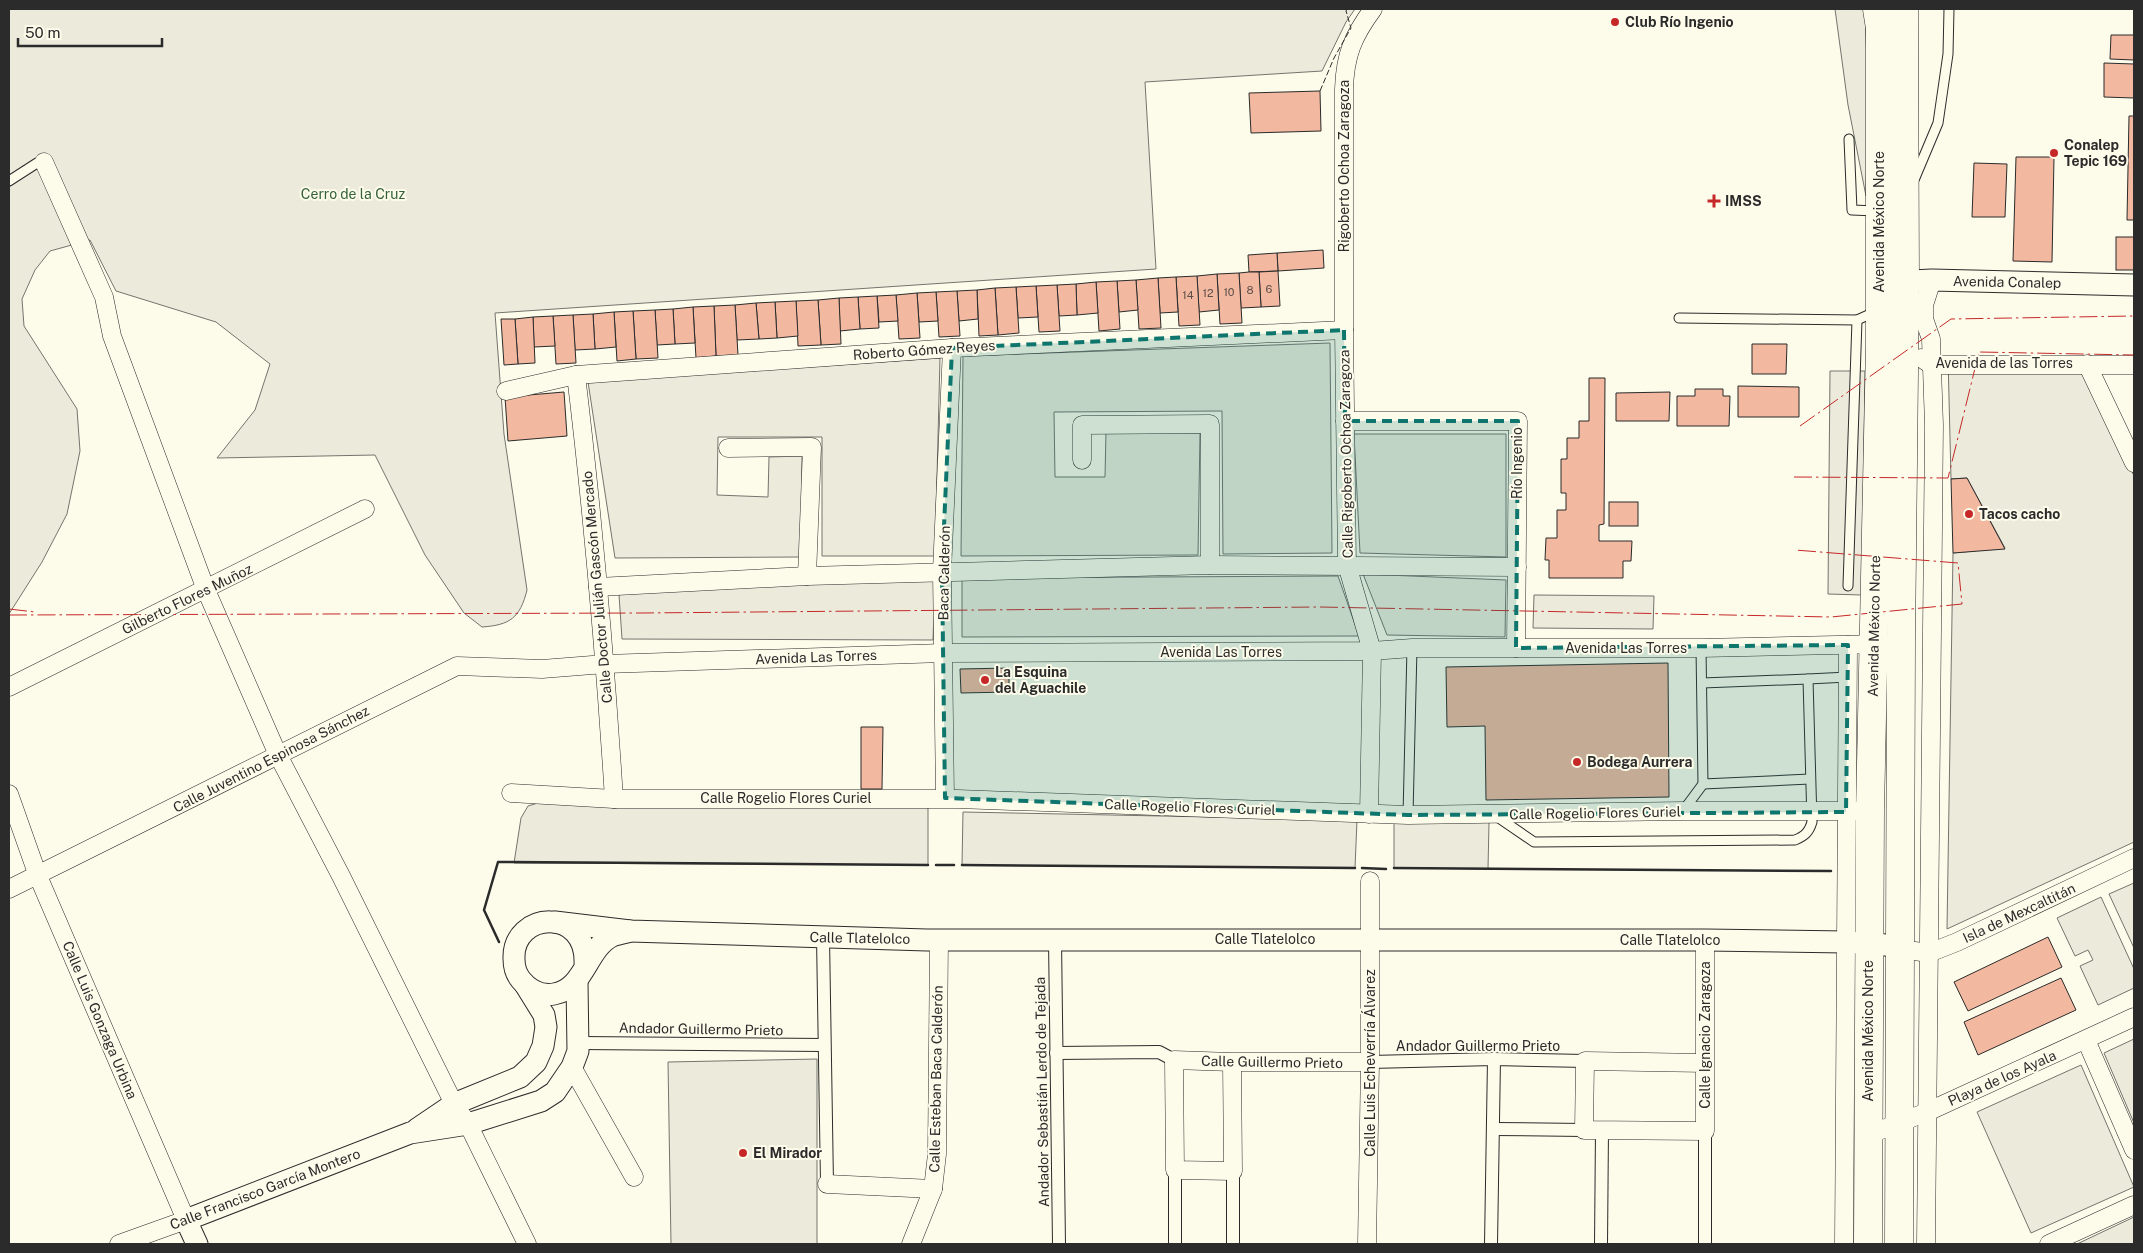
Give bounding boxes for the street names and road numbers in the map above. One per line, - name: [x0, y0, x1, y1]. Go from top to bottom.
- street label: Rigoberto Ochoa Zaragoza: [1336, 80, 1352, 252]
- street label: Avenida México Norte: [1871, 151, 1887, 293]
- street label: Avenida Conalep: [1953, 273, 2061, 291]
- street label: Roberto Gómez Reyes: [852, 337, 996, 363]
- street label: Calle Rigoberto Ochoa Zaragoza: [1336, 349, 1356, 559]
- street label: Avenida de las Torres: [1935, 355, 2073, 371]
- street label: Río Ingenio: [1509, 427, 1525, 499]
- street label: Calle Doctor Julián Gascón Mercado: [579, 470, 615, 704]
- street label: Baca Calderón: [935, 526, 953, 620]
- street label: Avenida México Norte: [1865, 555, 1883, 697]
- street label: Gilberto Flores Muñoz: [119, 560, 255, 638]
- street label: Avenida Las Torres: [1565, 640, 1687, 656]
- street label: Avenida Las Torres: [1160, 644, 1282, 660]
- street label: Avenida Las Torres: [755, 647, 877, 667]
- street label: Calle Juventino Espinosa Sánchez: [170, 702, 372, 816]
- street label: Calle Rogelio Flores Curiel: [700, 790, 872, 806]
- street label: Calle Rogelio Flores Curiel: [1104, 796, 1276, 818]
- street label: Calle Rogelio Flores Curiel: [1509, 804, 1681, 822]
- street label: Isla de Mexcaltitán: [1960, 880, 2078, 946]
- street label: Calle Tlatelolco: [810, 929, 911, 947]
- street label: Calle Tlatelolco: [1215, 931, 1315, 947]
- street label: Calle Tlatelolco: [1620, 932, 1720, 948]
- street label: Calle Luis Gonzaga Urbina: [59, 939, 141, 1101]
- street label: Avenida México Norte: [1860, 960, 1876, 1102]
- street label: Calle Ignacio Zaragoza: [1697, 961, 1713, 1109]
- street label: Calle Luis Echeverría Álvarez: [1361, 969, 1378, 1157]
- street label: Andador Sebastián Lerdo de Tejada: [1032, 977, 1052, 1207]
- street label: Calle Esteban Baca Calderón: [926, 985, 946, 1173]
- street label: Andador Guillermo Prieto: [619, 1020, 784, 1038]
- street label: Andador Guillermo Prieto: [1396, 1038, 1560, 1054]
- street label: Playa de los Ayala: [1945, 1047, 2059, 1109]
- street label: Calle Guillermo Prieto: [1201, 1053, 1343, 1071]
- street label: Calle Francisco García Montero: [168, 1145, 362, 1233]

